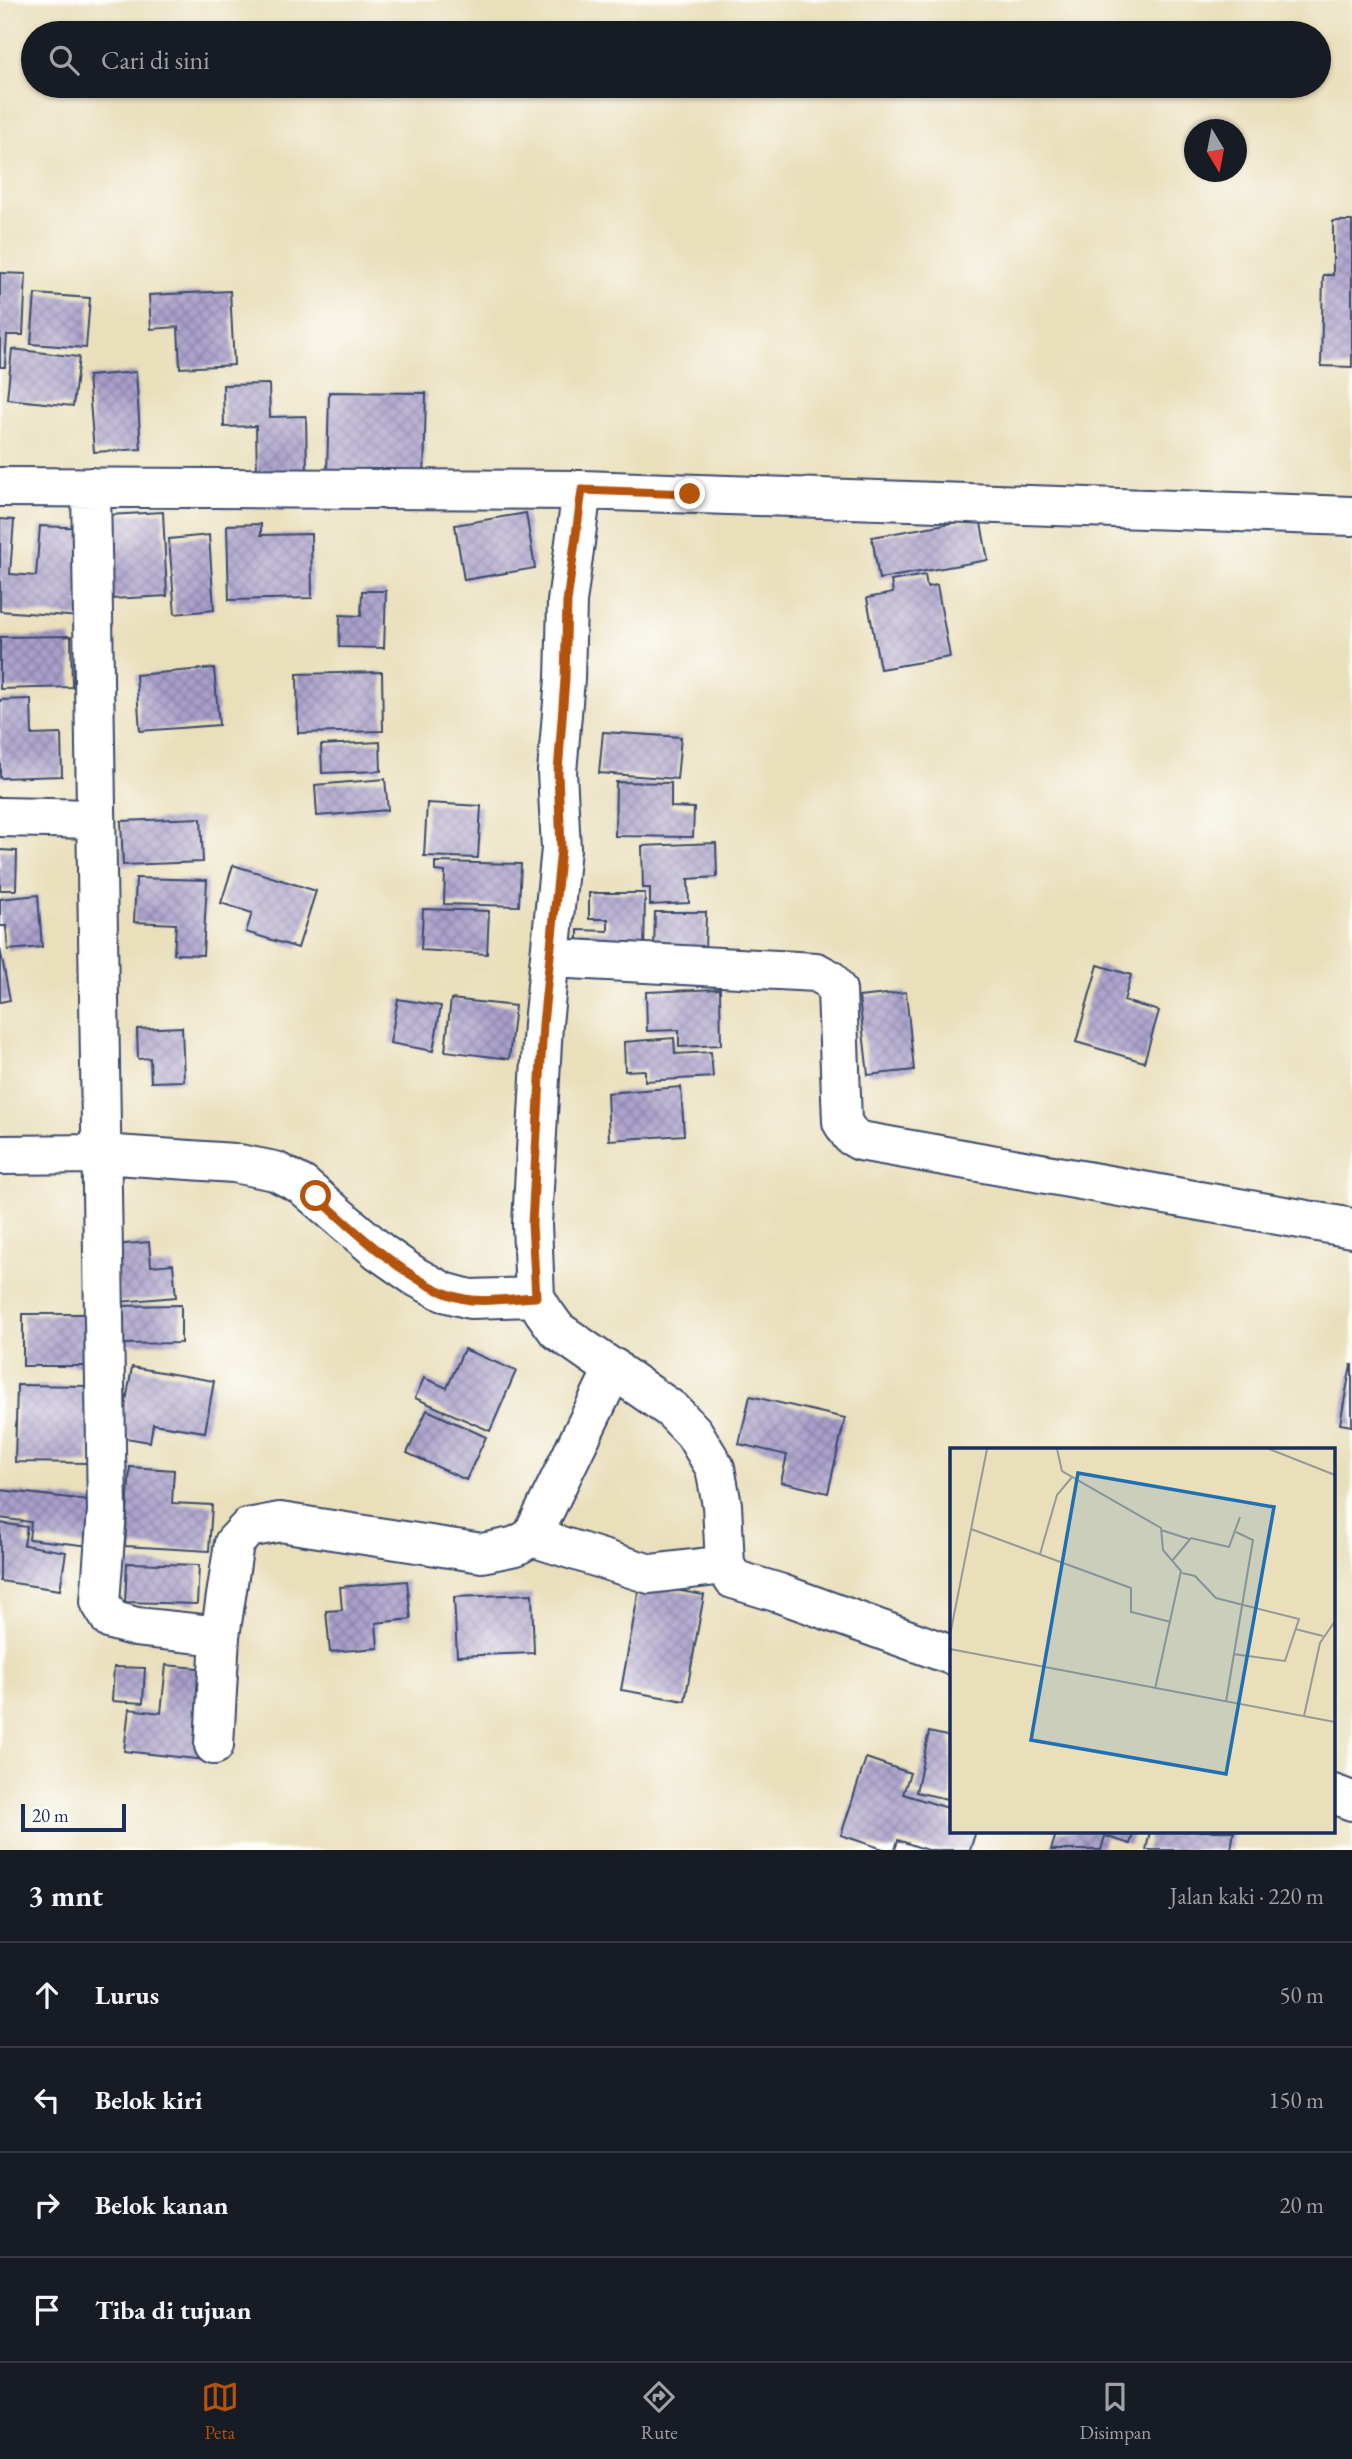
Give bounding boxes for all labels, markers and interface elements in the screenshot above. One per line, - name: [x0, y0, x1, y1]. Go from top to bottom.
- search box: [21, 21, 1331, 98]
- icon: search: [45, 41, 83, 79]
- text: Cari di sini: [101, 43, 210, 77]
- north arrow: [1184, 119, 1247, 182]
- route end: [674, 478, 705, 509]
- route start: [300, 1180, 331, 1211]
- inset map: [950, 1448, 1334, 1832]
- scale bar: [21, 1801, 126, 1833]
- text: 20 m: [32, 1803, 69, 1828]
- text: 3 mnt: [28, 1876, 103, 1915]
- text: Jalan kaki · 220 m: [1170, 1881, 1324, 1911]
- icon: ahead: [28, 1976, 66, 2014]
- text: Lurus: [95, 1978, 159, 2012]
- text: 50 m: [1279, 1980, 1324, 2010]
- icon: left: [28, 2081, 66, 2119]
- text: Belok kiri: [95, 2083, 202, 2117]
- text: 150 m: [1268, 2085, 1324, 2115]
- icon: right: [28, 2186, 66, 2224]
- text: Belok kanan: [95, 2188, 229, 2222]
- text: 20 m: [1279, 2190, 1324, 2220]
- icon: arrive: [28, 2291, 66, 2329]
- text: Tiba di tujuan: [95, 2293, 251, 2327]
- tab: Peta: [201, 2378, 239, 2445]
- tab: Rute: [640, 2378, 678, 2445]
- tab: Disimpan: [1080, 2378, 1151, 2445]

